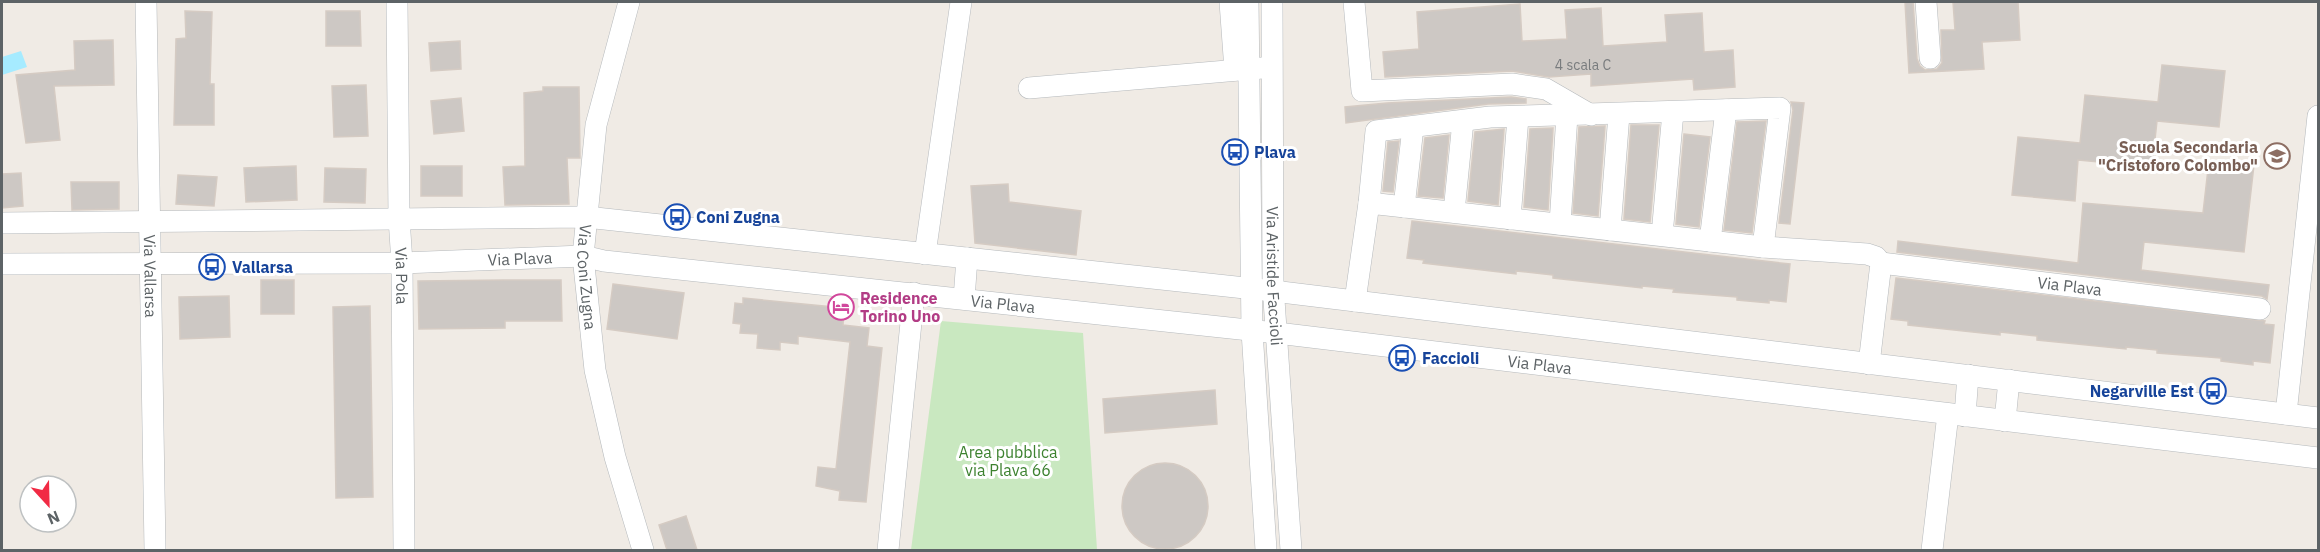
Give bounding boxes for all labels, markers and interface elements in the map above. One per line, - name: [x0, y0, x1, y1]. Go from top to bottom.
- house number: 4 scala C: [1555, 56, 1611, 74]
- bus stop icon: Plava: [1220, 137, 1250, 167]
- place label: Scuola Secondaria "Cristoforo Colombo": [2098, 137, 2258, 175]
- school or university icon: Scuola Secondaria "Cristoforo Colombo": [2262, 141, 2292, 171]
- place label: Plava: [1254, 142, 1296, 162]
- bus stop icon: Coni Zugna: [662, 202, 692, 232]
- street label: Via Aristide Faccioli: [1263, 206, 1287, 346]
- place label: Coni Zugna: [696, 207, 780, 227]
- street label: Via Coni Zugna: [573, 223, 601, 331]
- street label: Via Vallarsa: [140, 234, 161, 318]
- street label: Via Pola: [391, 247, 412, 305]
- street label: Via Plava: [487, 247, 553, 270]
- bus stop icon: Vallarsa: [197, 252, 227, 282]
- place label: Vallarsa: [232, 257, 293, 277]
- street label: Via Plava: [2036, 272, 2103, 300]
- place label: Residence Torino Uno: [860, 288, 940, 326]
- street label: Via Plava: [970, 290, 1037, 317]
- hotel icon: Residence Torino Uno: [826, 292, 856, 322]
- bus stop icon: Faccioli: [1387, 343, 1417, 373]
- place label: Faccioli: [1422, 348, 1479, 368]
- street label: Via Plava: [1506, 351, 1573, 378]
- bus stop icon: Negarville Est: [2198, 376, 2228, 406]
- place label: Negarville Est: [2090, 381, 2194, 401]
- park label: Area pubblica via Plava 66: [958, 442, 1058, 480]
- north arrow: [18, 474, 78, 534]
- text: N: [44, 506, 63, 529]

